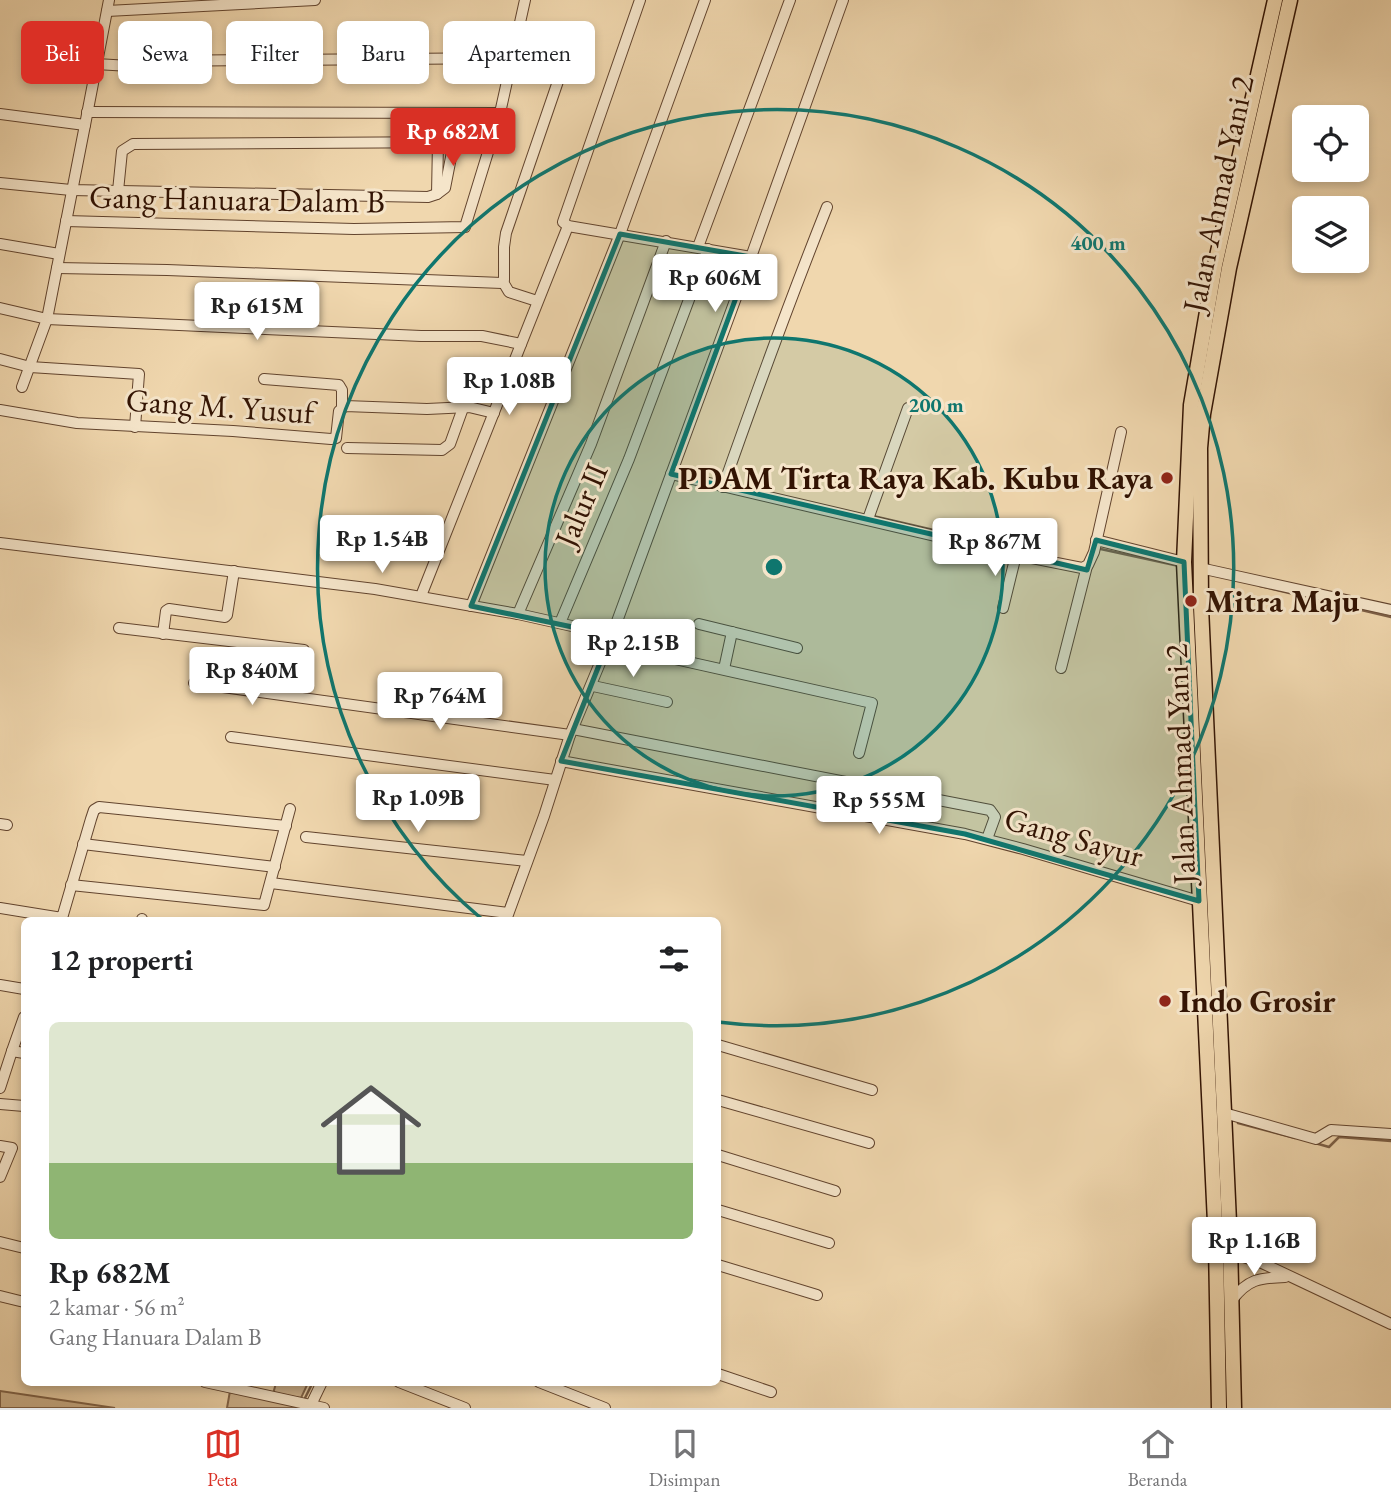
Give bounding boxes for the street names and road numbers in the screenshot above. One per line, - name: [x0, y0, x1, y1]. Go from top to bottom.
- street label: Jalan Ahmad Yani 2: [1172, 71, 1264, 319]
- street label: Gang Hanuara Dalam B: [89, 175, 385, 223]
- street label: Gang M. Yusuf: [124, 378, 319, 434]
- street label: Jalur II: [543, 457, 617, 556]
- street label: Jalan Ahmad Yani 2: [1155, 642, 1205, 888]
- street label: Gang Sayur: [1000, 797, 1148, 877]

